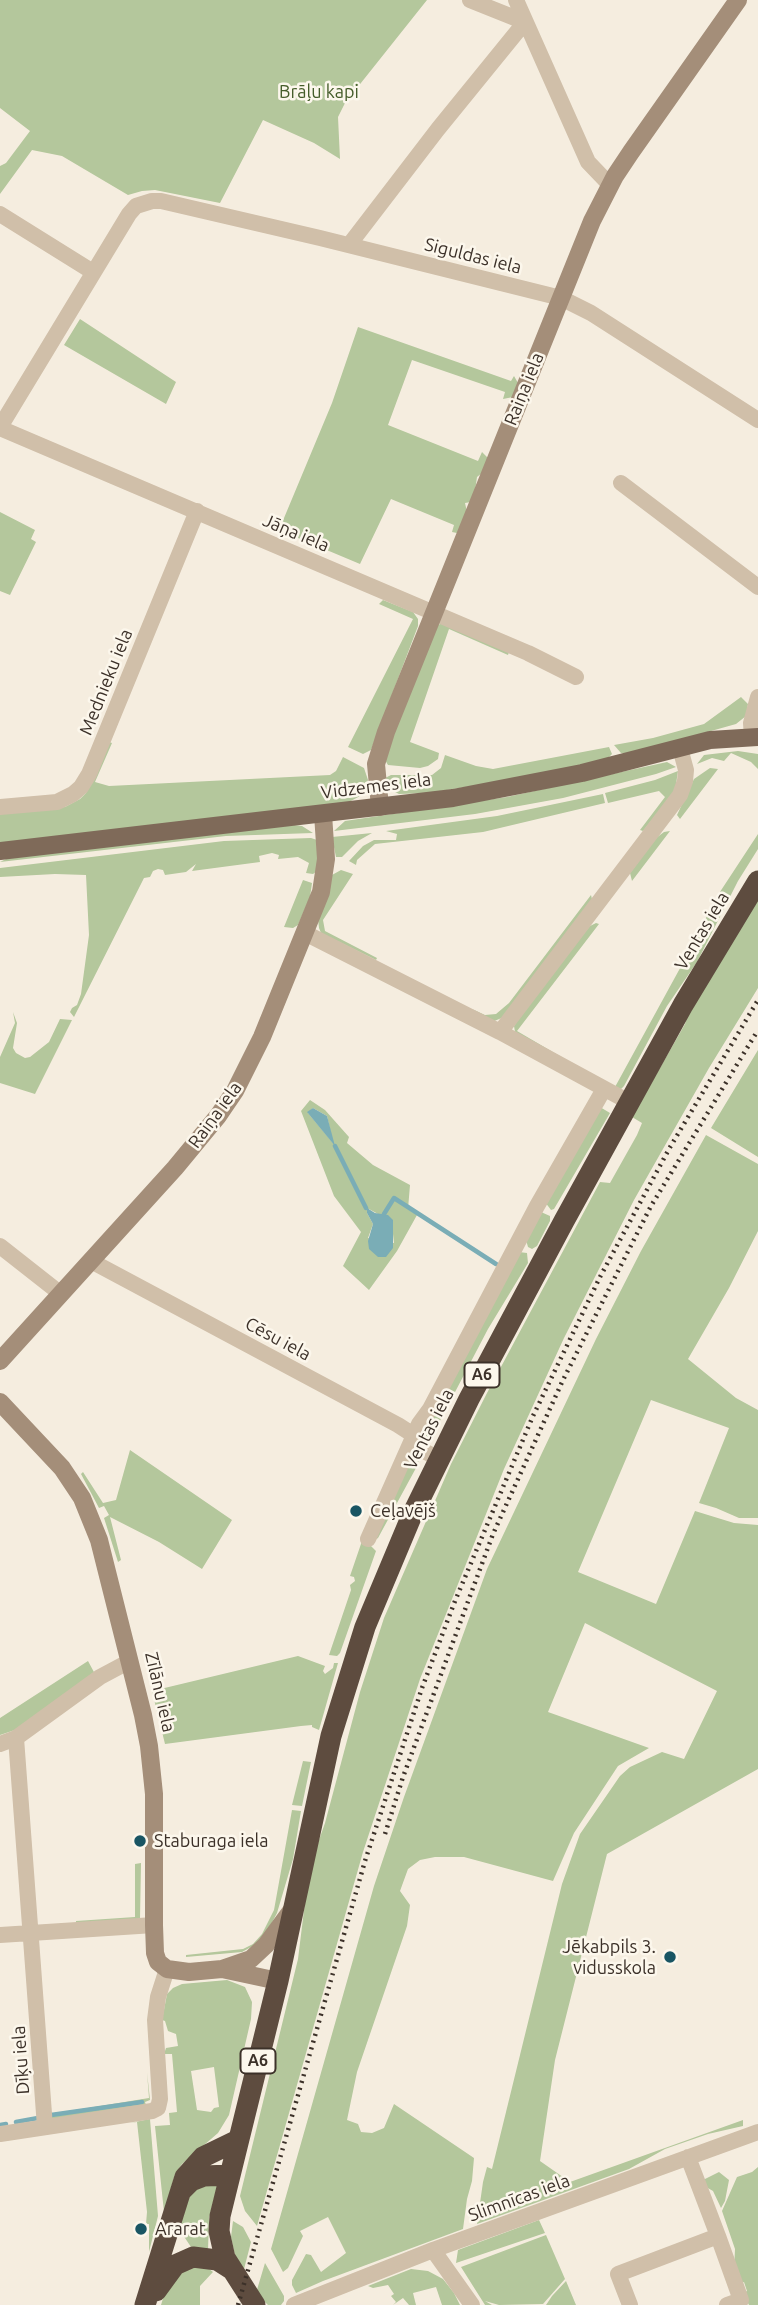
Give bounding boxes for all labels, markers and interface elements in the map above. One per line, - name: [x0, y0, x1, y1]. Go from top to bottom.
- park label: Brāļu kapi: [279, 81, 359, 103]
- street label: Siguldas iela: [422, 234, 524, 278]
- street label: Raiņa iela: [500, 349, 548, 429]
- street label: Jāņa iela: [260, 509, 332, 557]
- street label: Mednieku iela: [75, 626, 137, 738]
- street label: Vidzemes iela: [320, 769, 432, 803]
- street label: Ventas iela: [670, 888, 734, 974]
- street label: Raiņa iela: [184, 1078, 246, 1152]
- street label: Cēsu iela: [241, 1313, 315, 1365]
- road number: A6: [464, 1362, 500, 1387]
- street label: Ventas iela: [400, 1385, 458, 1473]
- place label: Ceļavējš: [370, 1500, 436, 1522]
- marker: Ceļavējš: [348, 1503, 364, 1519]
- street label: Zīlānu iela: [140, 1650, 180, 1734]
- place label: Staburaga iela: [154, 1830, 269, 1852]
- marker: Staburaga iela: [132, 1833, 148, 1849]
- place label: Jēkabpils 3. vidusskola: [562, 1936, 656, 1979]
- marker: Jēkabpils 3. vidusskola: [662, 1949, 678, 1965]
- street label: Dīķu iela: [8, 2025, 34, 2095]
- road number: A6: [240, 2048, 276, 2074]
- street label: Slimnīcas iela: [465, 2170, 573, 2226]
- place label: Ararat: [155, 2218, 206, 2240]
- marker: Ararat: [133, 2221, 149, 2237]

